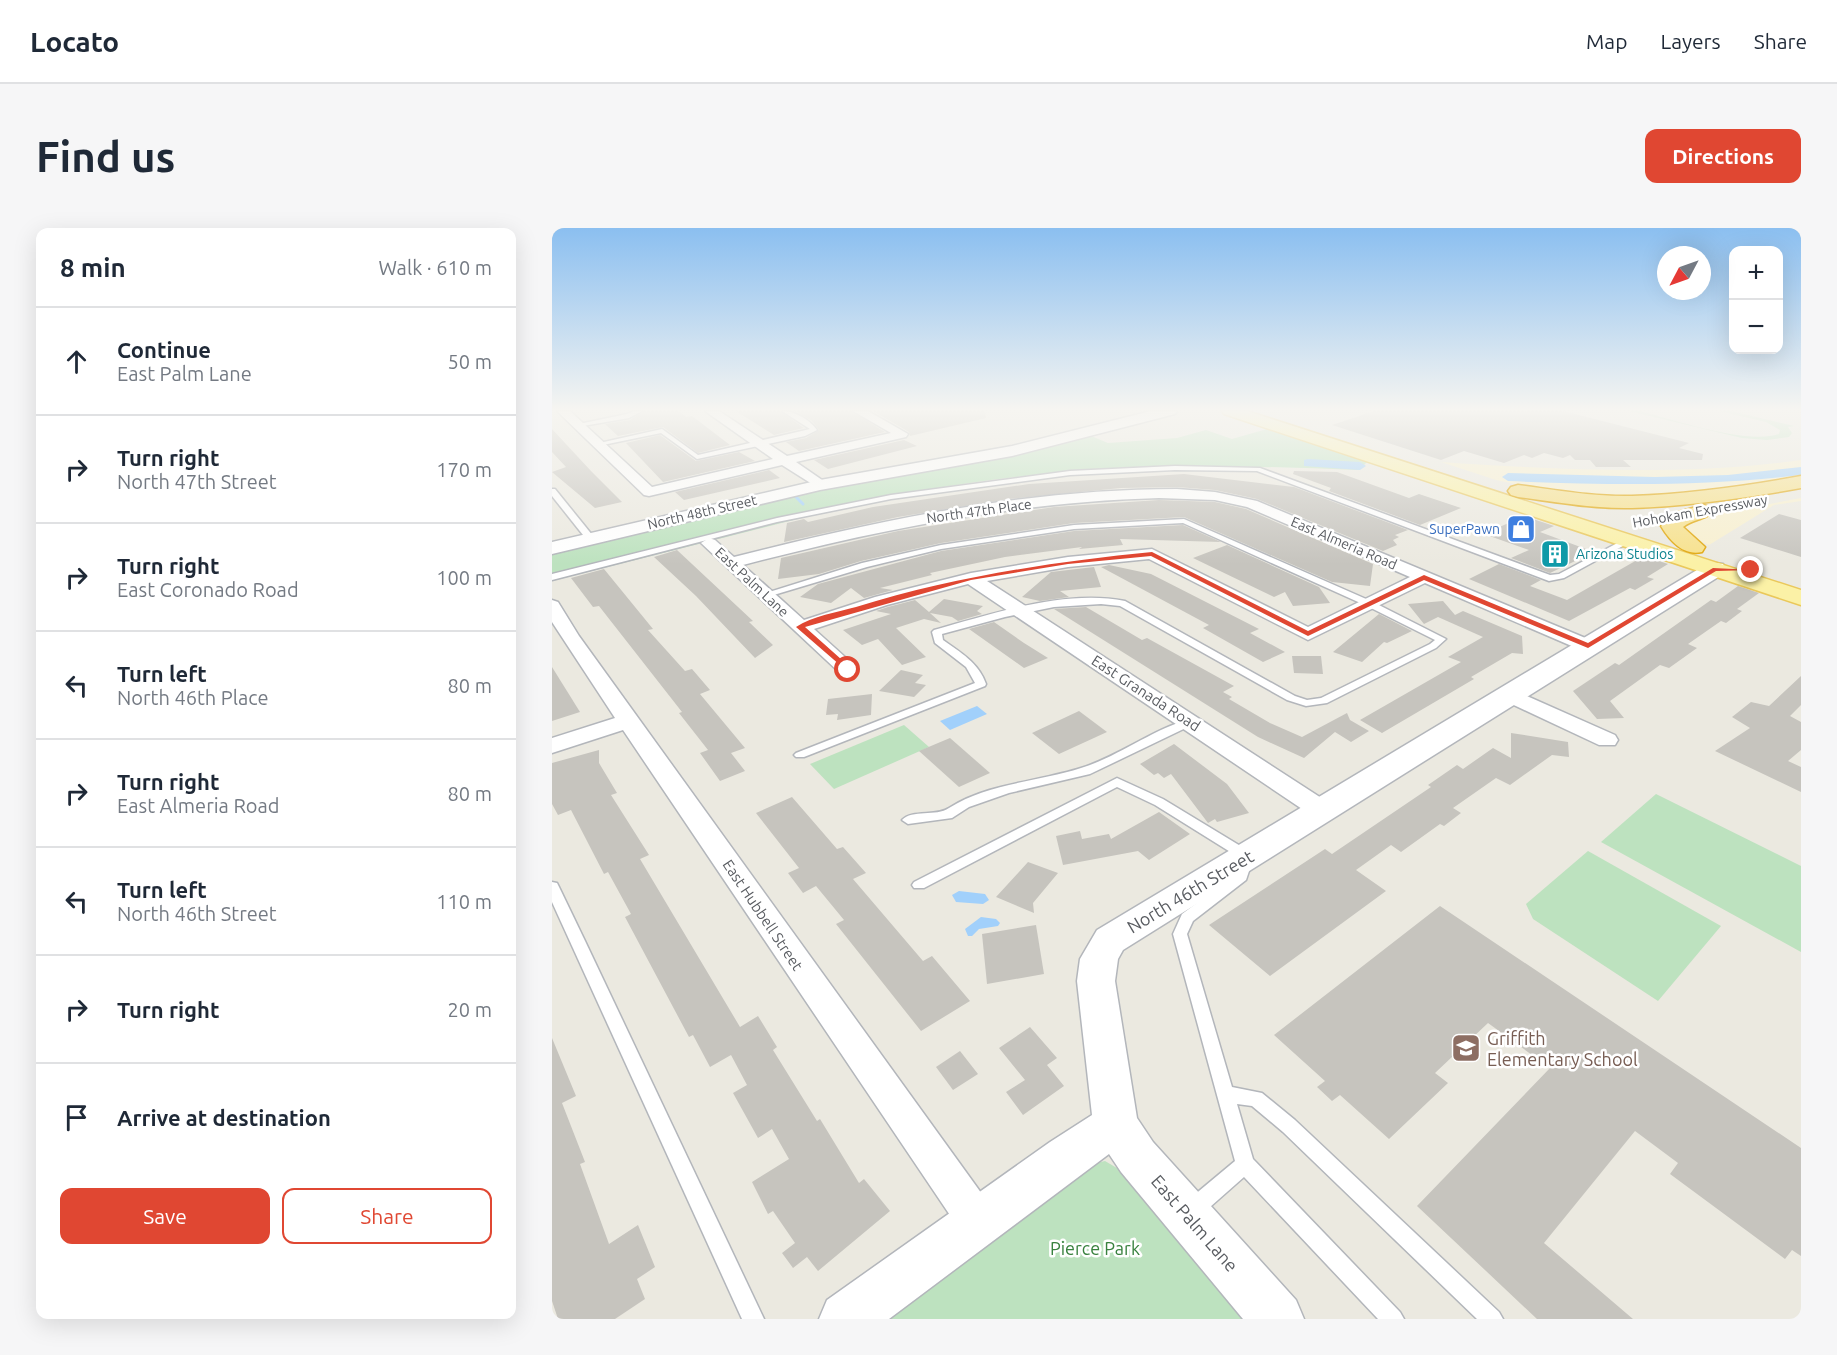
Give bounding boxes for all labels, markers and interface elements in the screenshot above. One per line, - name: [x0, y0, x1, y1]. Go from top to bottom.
- text: Locato: [30, 26, 119, 57]
- text: Map: [1586, 29, 1627, 53]
- text: Layers: [1660, 29, 1721, 53]
- text: Share: [1754, 29, 1807, 53]
- button: Directions: [1645, 129, 1801, 183]
- text: Find us: [36, 133, 175, 180]
- north arrow: [1657, 246, 1711, 300]
- map controls: [1729, 246, 1783, 354]
- button: +: [1729, 246, 1783, 300]
- text: 8 min: [60, 253, 126, 282]
- text: Walk · 610 m: [379, 256, 492, 279]
- button: −: [1729, 300, 1783, 354]
- text: Continue: [117, 337, 211, 362]
- icon: ahead: [60, 345, 93, 378]
- text: 50 m: [448, 350, 492, 373]
- text: East Palm Lane: [117, 362, 252, 385]
- text: Turn right: [117, 445, 219, 470]
- icon: right: [60, 453, 93, 486]
- text: 170 m: [436, 458, 492, 481]
- text: North 47th Street: [117, 470, 277, 493]
- street label: Hohokam Expressway: [1631, 491, 1769, 531]
- street label: North 48th Street: [646, 492, 759, 532]
- street label: North 47th Place: [925, 496, 1033, 526]
- street label: East Almeria Road: [1289, 513, 1399, 573]
- shop icon: SuperPawn: [1505, 513, 1537, 545]
- place label: SuperPawn: [1429, 521, 1500, 537]
- building icon: Arizona Studios: [1539, 538, 1571, 570]
- street label: East Palm Lane: [712, 544, 792, 620]
- place label: Arizona Studios: [1576, 546, 1673, 562]
- text: Turn right: [117, 553, 219, 578]
- route end: [1737, 556, 1763, 582]
- icon: right: [60, 561, 93, 594]
- text: 100 m: [436, 566, 492, 589]
- text: East Coronado Road: [117, 578, 299, 601]
- street label: East Granada Road: [1089, 652, 1203, 734]
- route start: [834, 656, 860, 682]
- text: Turn left: [117, 661, 207, 686]
- icon: left: [60, 669, 93, 702]
- text: 80 m: [448, 674, 492, 697]
- text: North 46th Place: [117, 686, 269, 709]
- text: Turn right: [117, 769, 219, 794]
- icon: right: [60, 777, 93, 810]
- text: 80 m: [448, 782, 492, 805]
- text: East Almeria Road: [117, 794, 280, 817]
- street label: North 46th Street: [1123, 845, 1257, 937]
- street label: East Hubbell Street: [720, 856, 806, 974]
- text: Turn left: [117, 877, 207, 902]
- icon: left: [60, 885, 93, 918]
- text: 110 m: [436, 890, 492, 913]
- text: North 46th Street: [117, 902, 277, 925]
- icon: right: [60, 993, 93, 1026]
- text: Turn right: [117, 997, 219, 1022]
- text: 20 m: [448, 998, 492, 1021]
- place label: Griffith Elementary School: [1487, 1028, 1638, 1069]
- school or university icon: Griffith Elementary School: [1450, 1032, 1482, 1064]
- icon: arrive: [60, 1101, 93, 1134]
- text: Arrive at destination: [117, 1105, 331, 1130]
- street label: East Palm Lane: [1148, 1171, 1242, 1275]
- button: Save: [60, 1188, 270, 1244]
- button: Share: [282, 1188, 492, 1244]
- park label: Pierce Park: [1050, 1238, 1140, 1258]

